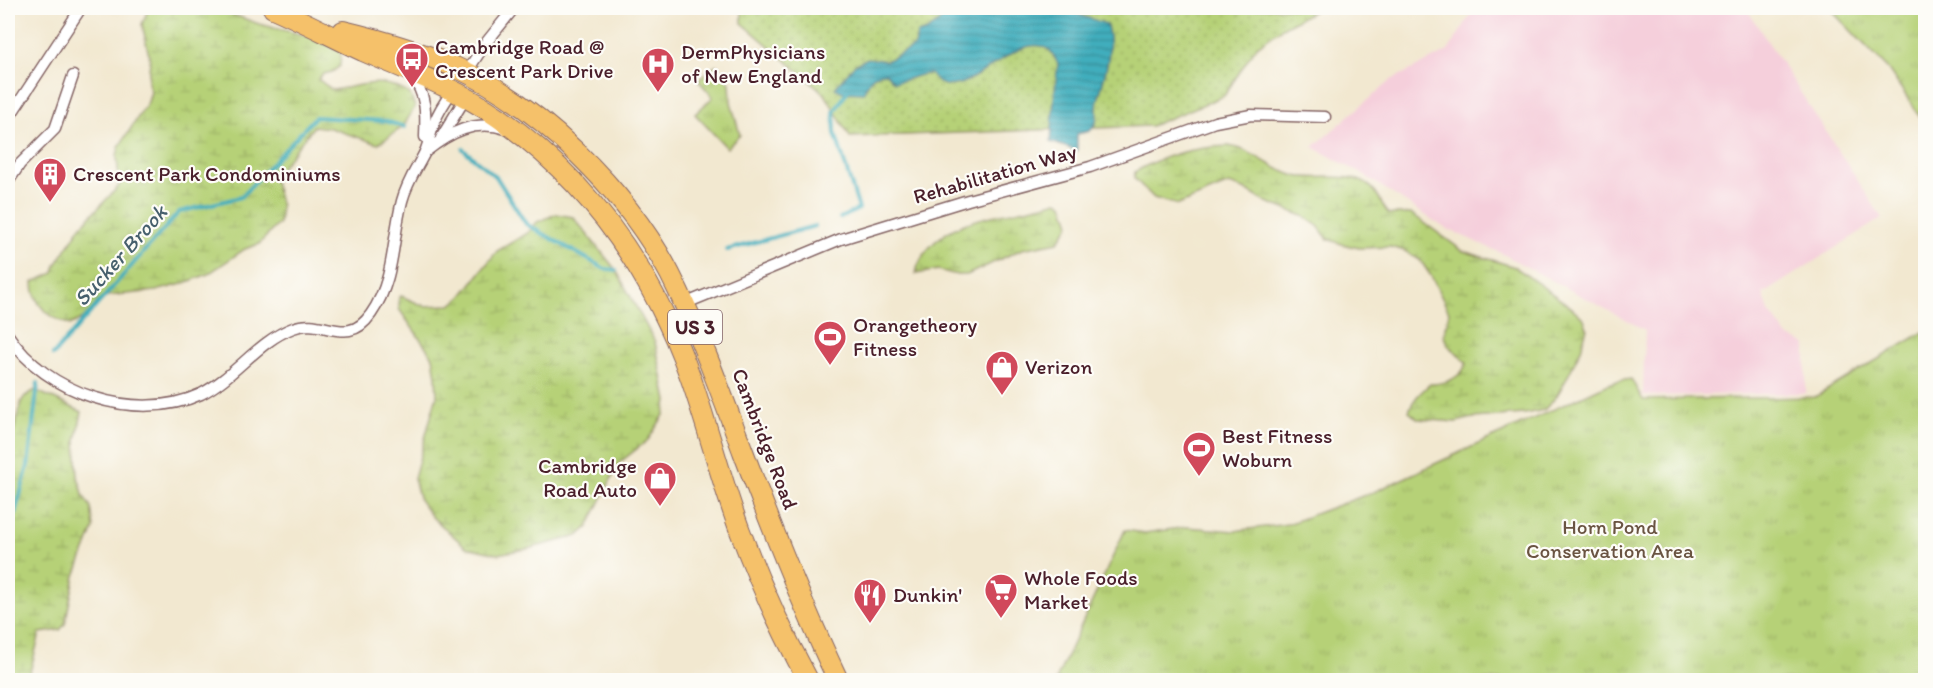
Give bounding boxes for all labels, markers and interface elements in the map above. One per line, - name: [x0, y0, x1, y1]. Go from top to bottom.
- place label: Cambridge Road @ Crescent Park Drive: [435, 34, 613, 83]
- place label: DermPhysicians of New England: [681, 39, 825, 88]
- bus stop icon: Cambridge Road @ Crescent Park Drive: [394, 41, 430, 88]
- hospital icon: DermPhysicians of New England: [640, 46, 676, 93]
- street label: Rehabilitation Way: [910, 138, 1080, 209]
- building icon: Crescent Park Condominiums: [32, 156, 68, 203]
- place label: Crescent Park Condominiums: [73, 161, 341, 186]
- water label: Sucker Brook: [68, 198, 174, 311]
- road number: US 3: [668, 310, 722, 344]
- place label: Orangetheory Fitness: [853, 312, 977, 361]
- sports icon: Orangetheory Fitness: [812, 319, 848, 366]
- shop icon: Verizon: [984, 349, 1020, 396]
- place label: Verizon: [1025, 354, 1092, 379]
- street label: Cambridge Road: [727, 365, 804, 513]
- place label: Best Fitness Woburn: [1222, 423, 1332, 472]
- sports icon: Best Fitness Woburn: [1181, 430, 1217, 477]
- place label: Cambridge Road Auto: [538, 453, 637, 502]
- shop icon: Cambridge Road Auto: [642, 460, 678, 507]
- park label: Horn Pond Conservation Area: [1526, 514, 1694, 563]
- place label: Whole Foods Market: [1024, 565, 1138, 614]
- supermarket icon: Whole Foods Market: [983, 572, 1019, 619]
- restaurant icon: Dunkin': [852, 577, 888, 624]
- place label: Dunkin': [893, 582, 962, 607]

